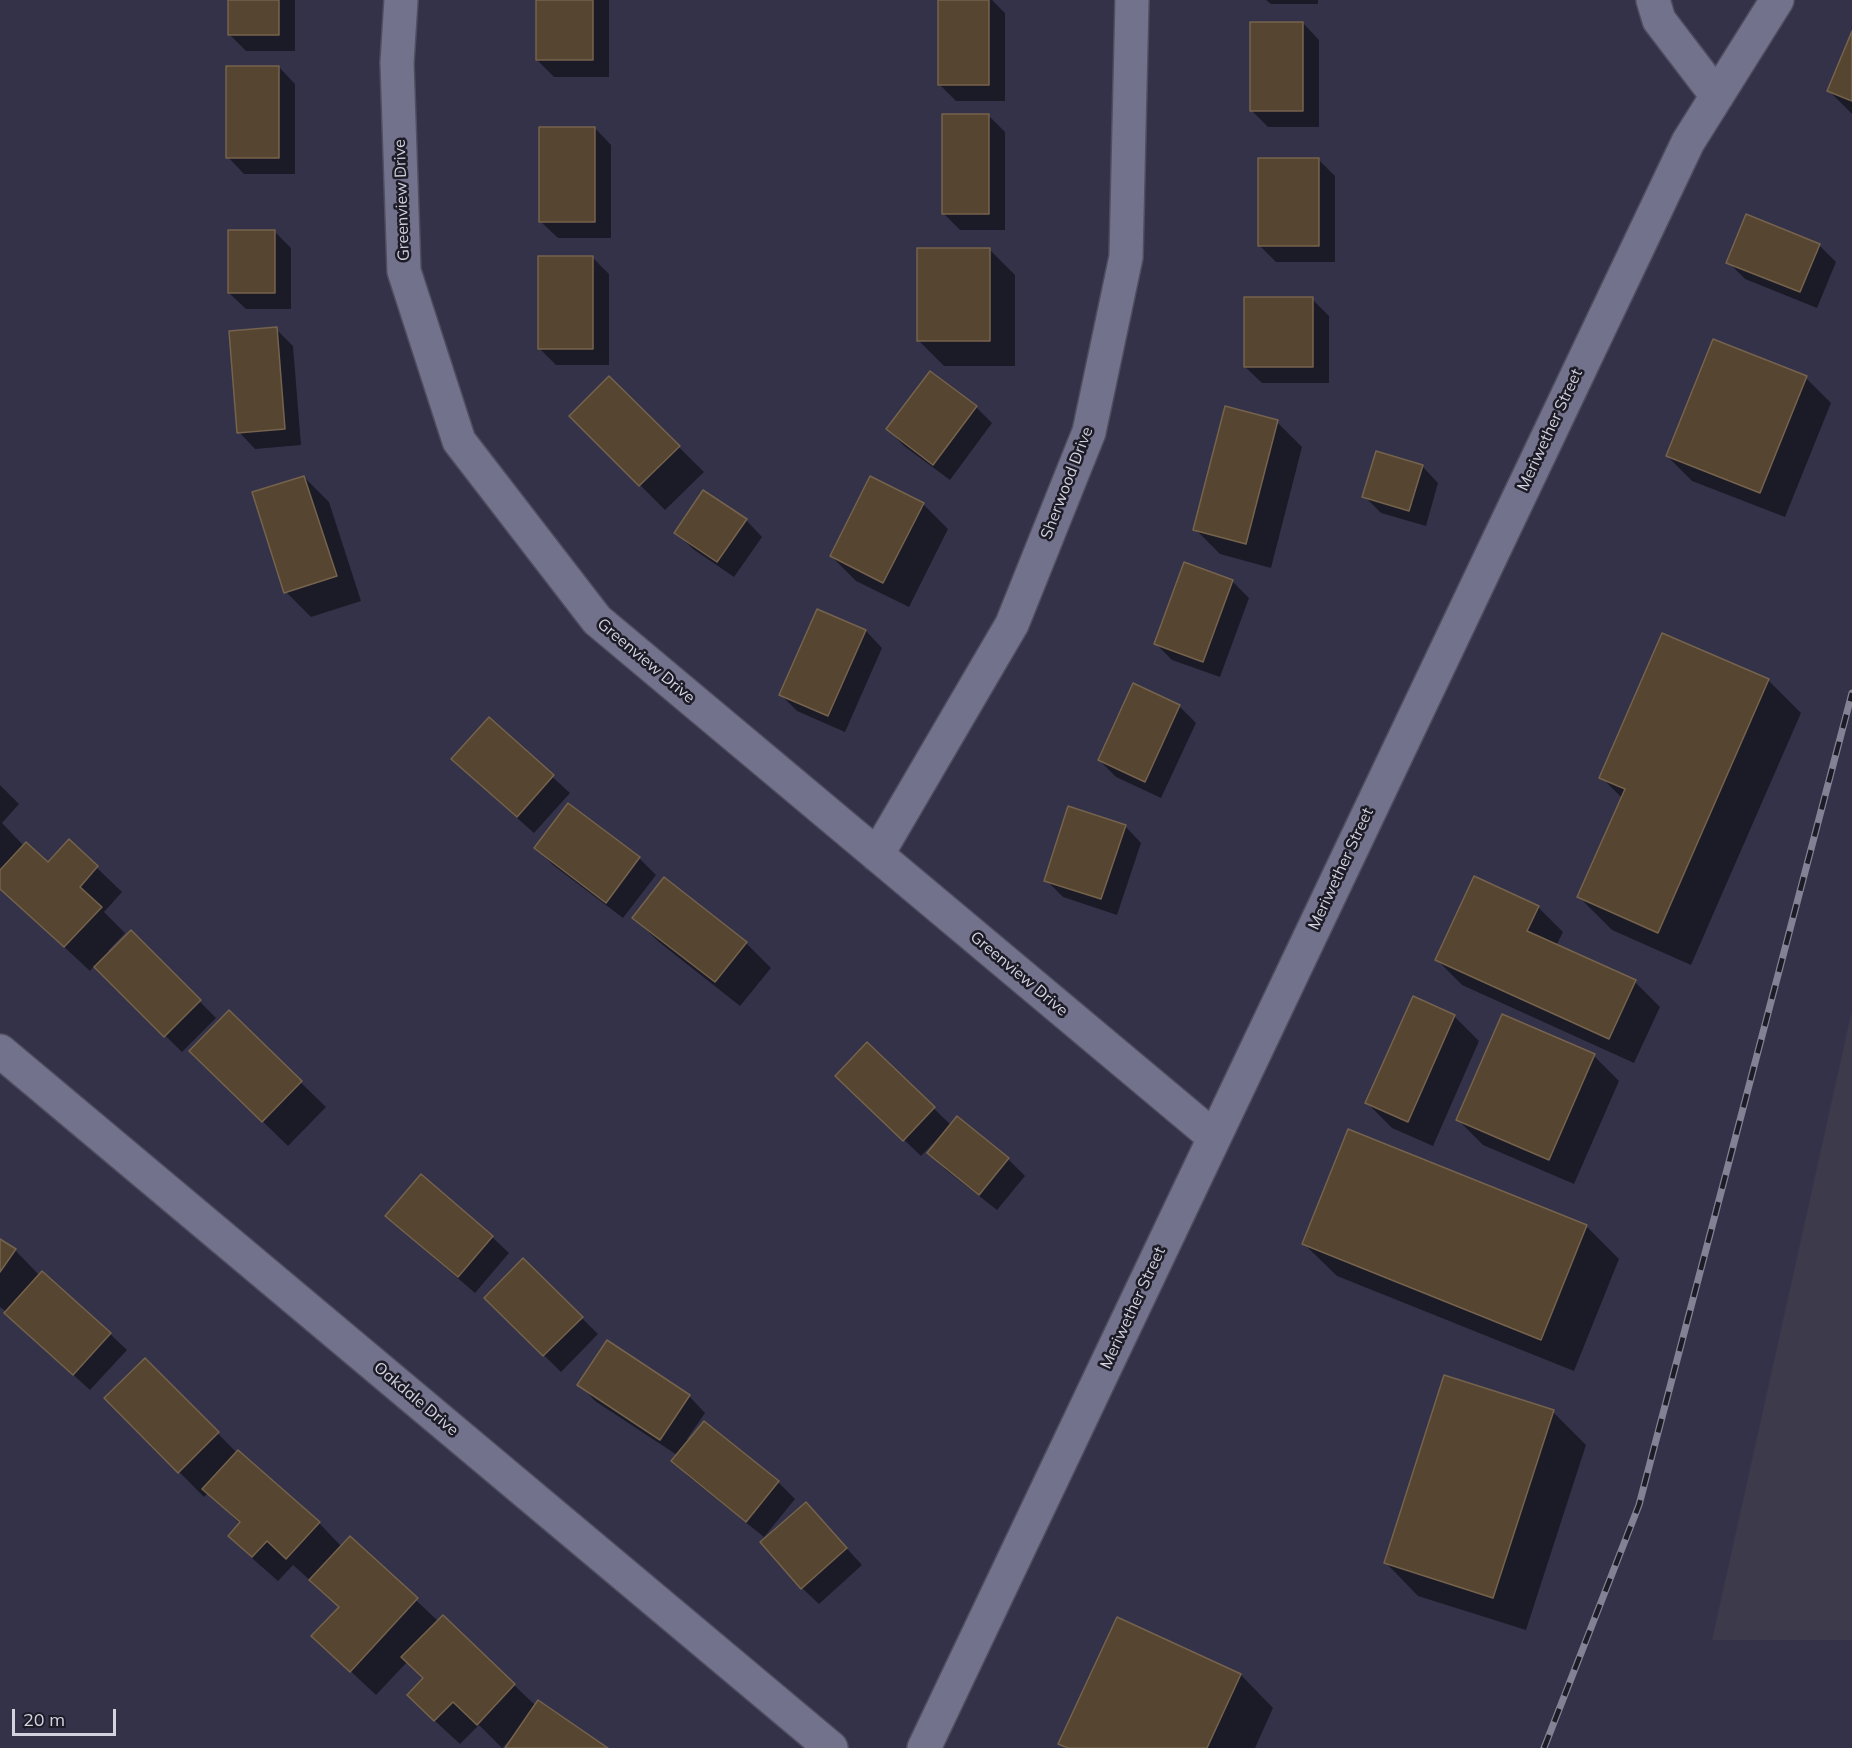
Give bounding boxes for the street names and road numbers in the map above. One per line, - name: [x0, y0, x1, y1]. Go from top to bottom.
- street label: Greenview Drive: [390, 139, 414, 261]
- street label: Meriwether Street: [1513, 366, 1587, 494]
- street label: Sherwood Drive: [1037, 424, 1097, 542]
- street label: Greenview Drive: [593, 615, 699, 707]
- street label: Meriwether Street: [1304, 805, 1378, 933]
- street label: Greenview Drive: [966, 928, 1072, 1020]
- street label: Meriwether Street: [1096, 1244, 1170, 1372]
- street label: Oakdale Drive: [370, 1358, 462, 1440]

